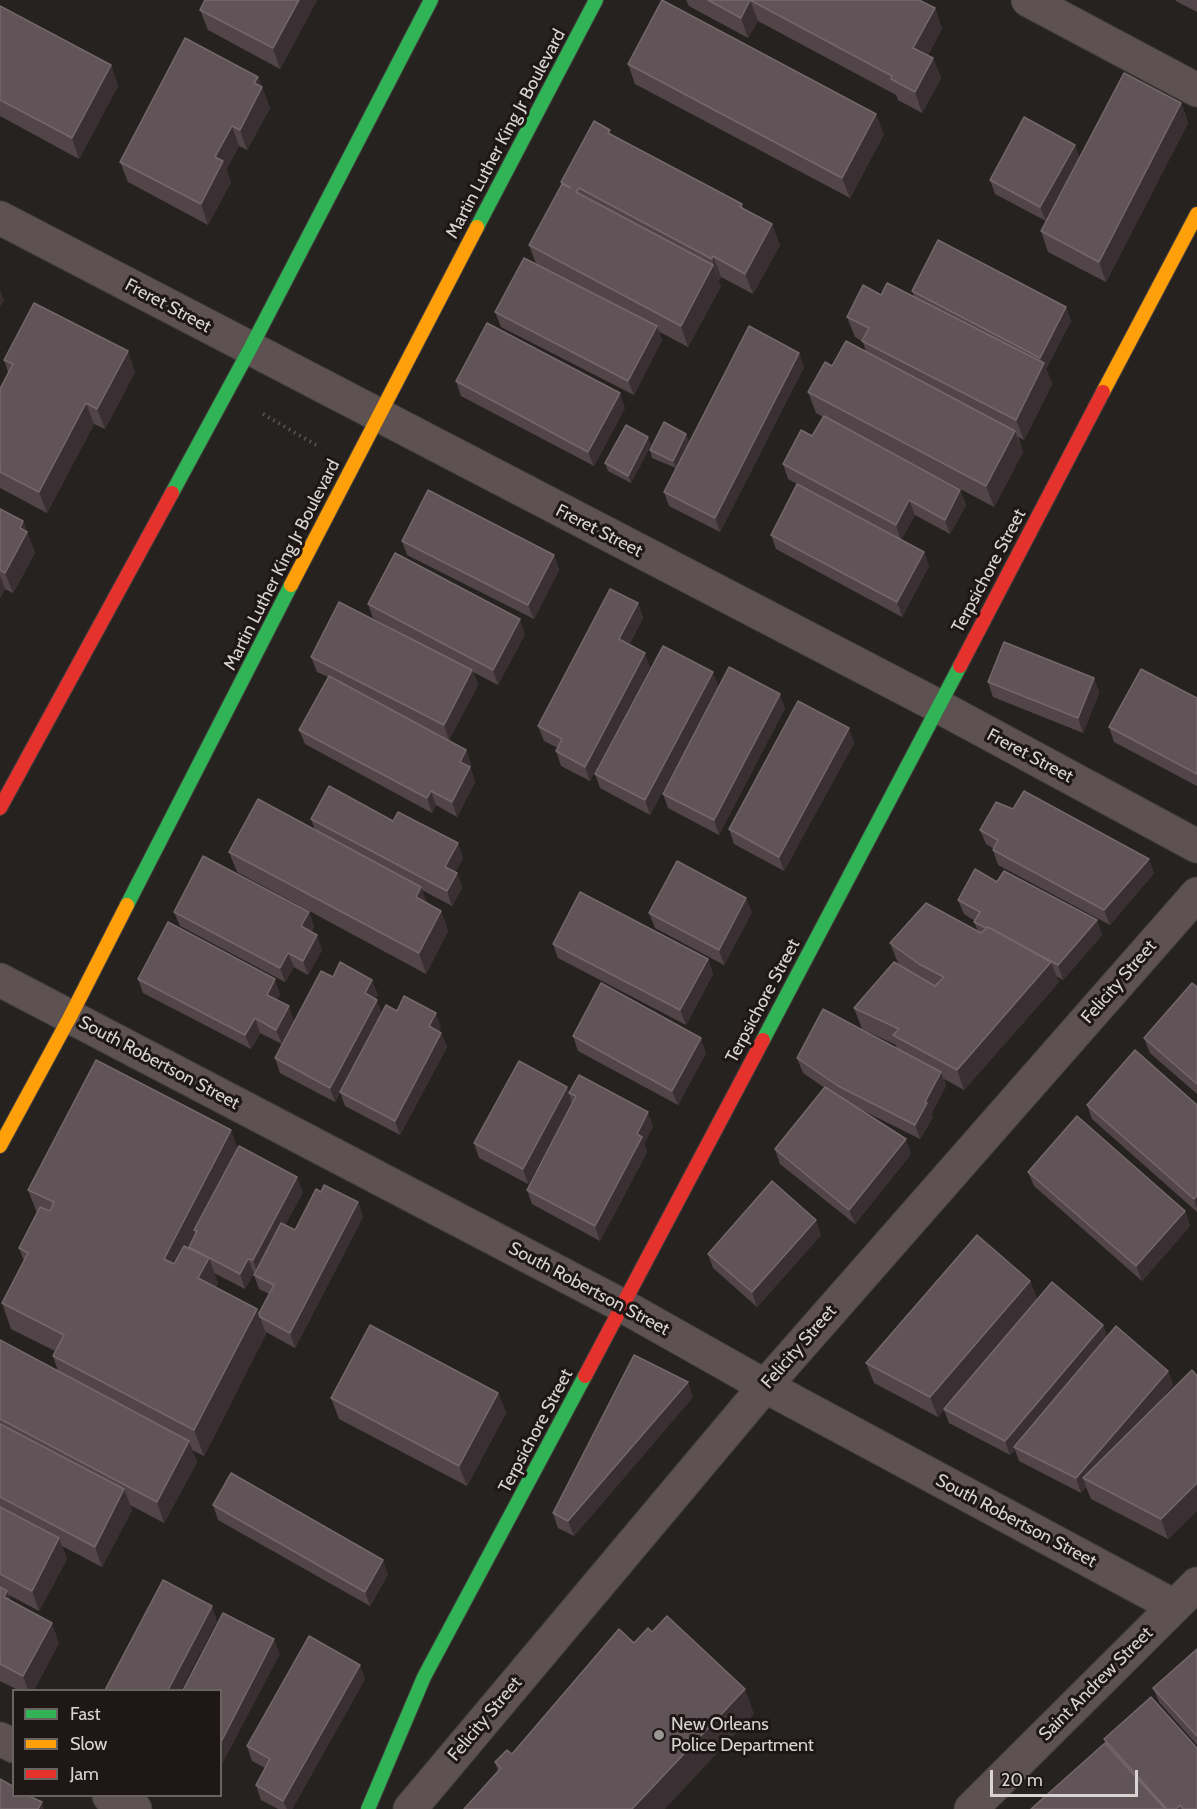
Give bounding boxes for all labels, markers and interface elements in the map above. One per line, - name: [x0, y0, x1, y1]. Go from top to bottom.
- street label: Martin Luther King Jr Boulevard: [442, 26, 570, 242]
- street label: Freret Street: [121, 274, 215, 338]
- street label: Martin Luther King Jr Boulevard: [219, 456, 345, 674]
- street label: Freret Street: [552, 500, 646, 562]
- street label: Terpsichore Street: [947, 505, 1031, 637]
- street label: Freret Street: [983, 724, 1077, 788]
- street label: Terpsichore Street: [721, 935, 805, 1067]
- street label: Felicity Street: [1077, 936, 1161, 1028]
- street label: South Robertson Street: [75, 1011, 243, 1115]
- street label: South Robertson Street: [505, 1237, 673, 1341]
- street label: Felicity Street: [757, 1301, 841, 1393]
- street label: Terpsichore Street: [494, 1365, 578, 1497]
- street label: South Robertson Street: [932, 1469, 1100, 1573]
- street label: Saint Andrew Street: [1035, 1623, 1157, 1745]
- street label: Felicity Street: [444, 1672, 526, 1766]
- legend: [12, 1689, 222, 1797]
- text: Fast: [70, 1703, 101, 1725]
- place label: New Orleans Police Department: [671, 1714, 814, 1756]
- marker: New Orleans Police Department: [652, 1728, 666, 1742]
- text: Slow: [70, 1733, 107, 1755]
- scale bar: [993, 1758, 1142, 1796]
- text: Jam: [70, 1763, 99, 1785]
- text: 20 m: [1001, 1769, 1043, 1791]

